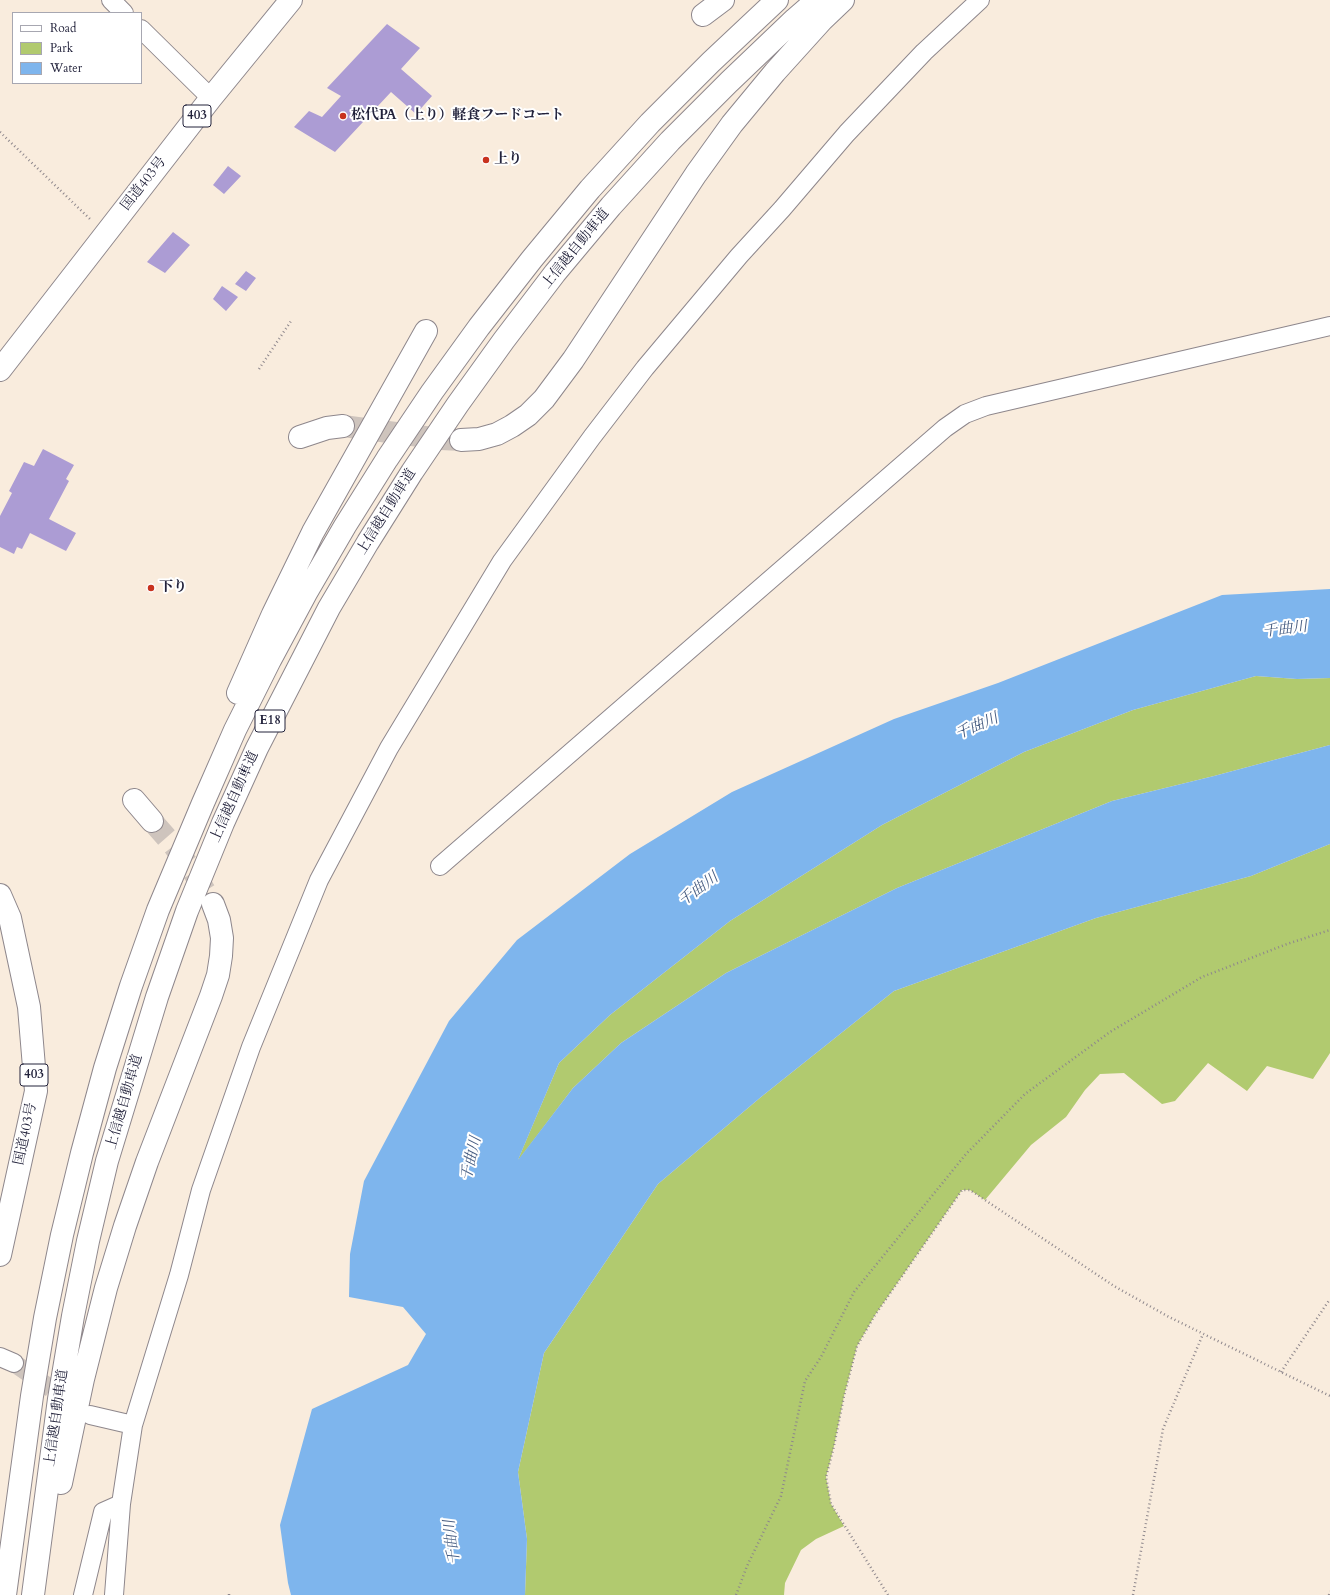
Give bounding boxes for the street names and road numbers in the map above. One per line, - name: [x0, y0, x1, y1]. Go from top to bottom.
- road number: 403: [183, 105, 211, 127]
- street label: 国道403号: [118, 154, 170, 214]
- street label: 上信越自動車道: [539, 206, 613, 292]
- street label: 上信越自動車道: [354, 466, 420, 558]
- road number: E18: [255, 710, 285, 732]
- street label: 上信越自動車道: [207, 749, 263, 845]
- street label: 上信越自動車道: [103, 1053, 147, 1151]
- road number: 403: [20, 1064, 48, 1086]
- street label: 国道403号: [11, 1101, 41, 1167]
- street label: 上信越自動車道: [42, 1368, 72, 1468]

